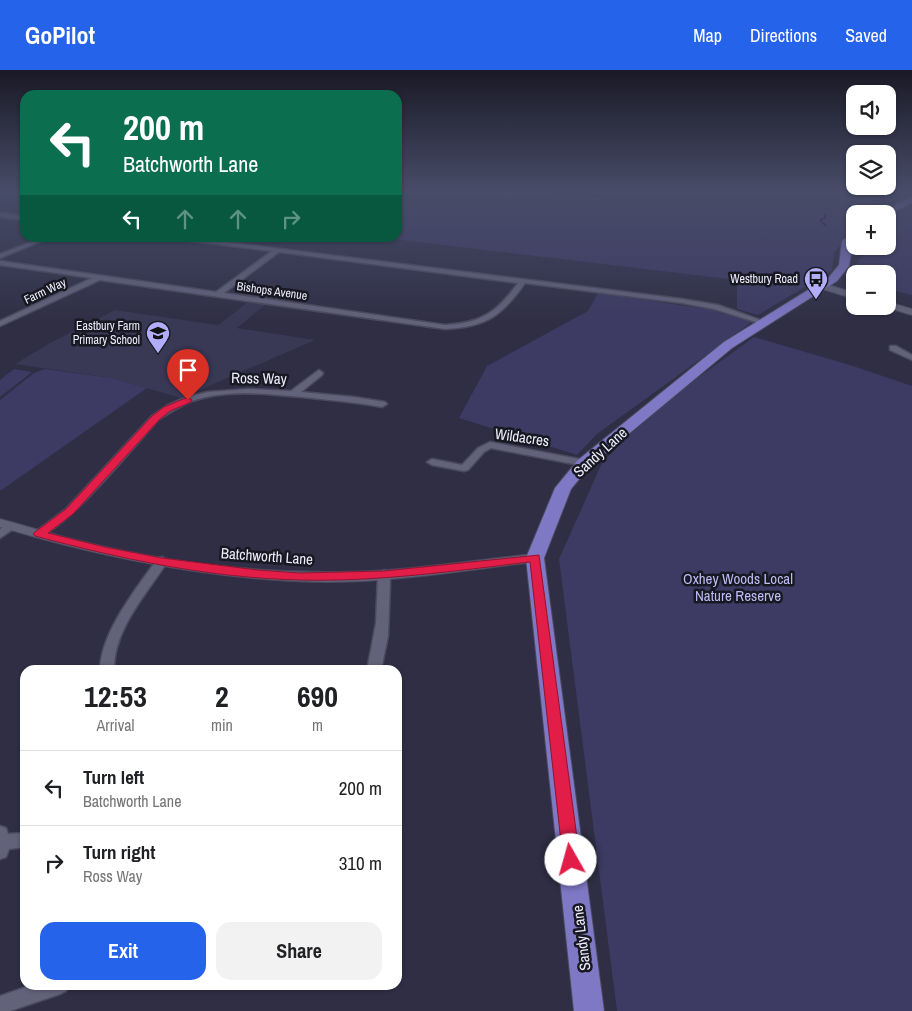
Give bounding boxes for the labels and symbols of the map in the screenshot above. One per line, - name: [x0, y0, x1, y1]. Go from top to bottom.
- bus stop icon: Westbury Road: [803, 266, 829, 300]
- place label: Westbury Road: [730, 271, 798, 287]
- street label: Farm Way: [21, 274, 69, 308]
- street label: Bishops Avenue: [236, 278, 308, 304]
- place label: Eastbury Farm Primary School: [73, 318, 140, 348]
- school or university icon: Eastbury Farm Primary School: [145, 320, 171, 354]
- pin: [167, 349, 209, 400]
- street label: Ross Way: [231, 367, 288, 389]
- street label: Sandy Lane: [569, 422, 632, 482]
- street label: Wildacres: [493, 423, 551, 451]
- street label: Batchworth Lane: [220, 542, 314, 570]
- park label: Oxhey Woods Local Nature Reserve: [683, 568, 793, 606]
- position arrow: [544, 833, 596, 885]
- street label: Sandy Lane: [567, 904, 595, 972]

